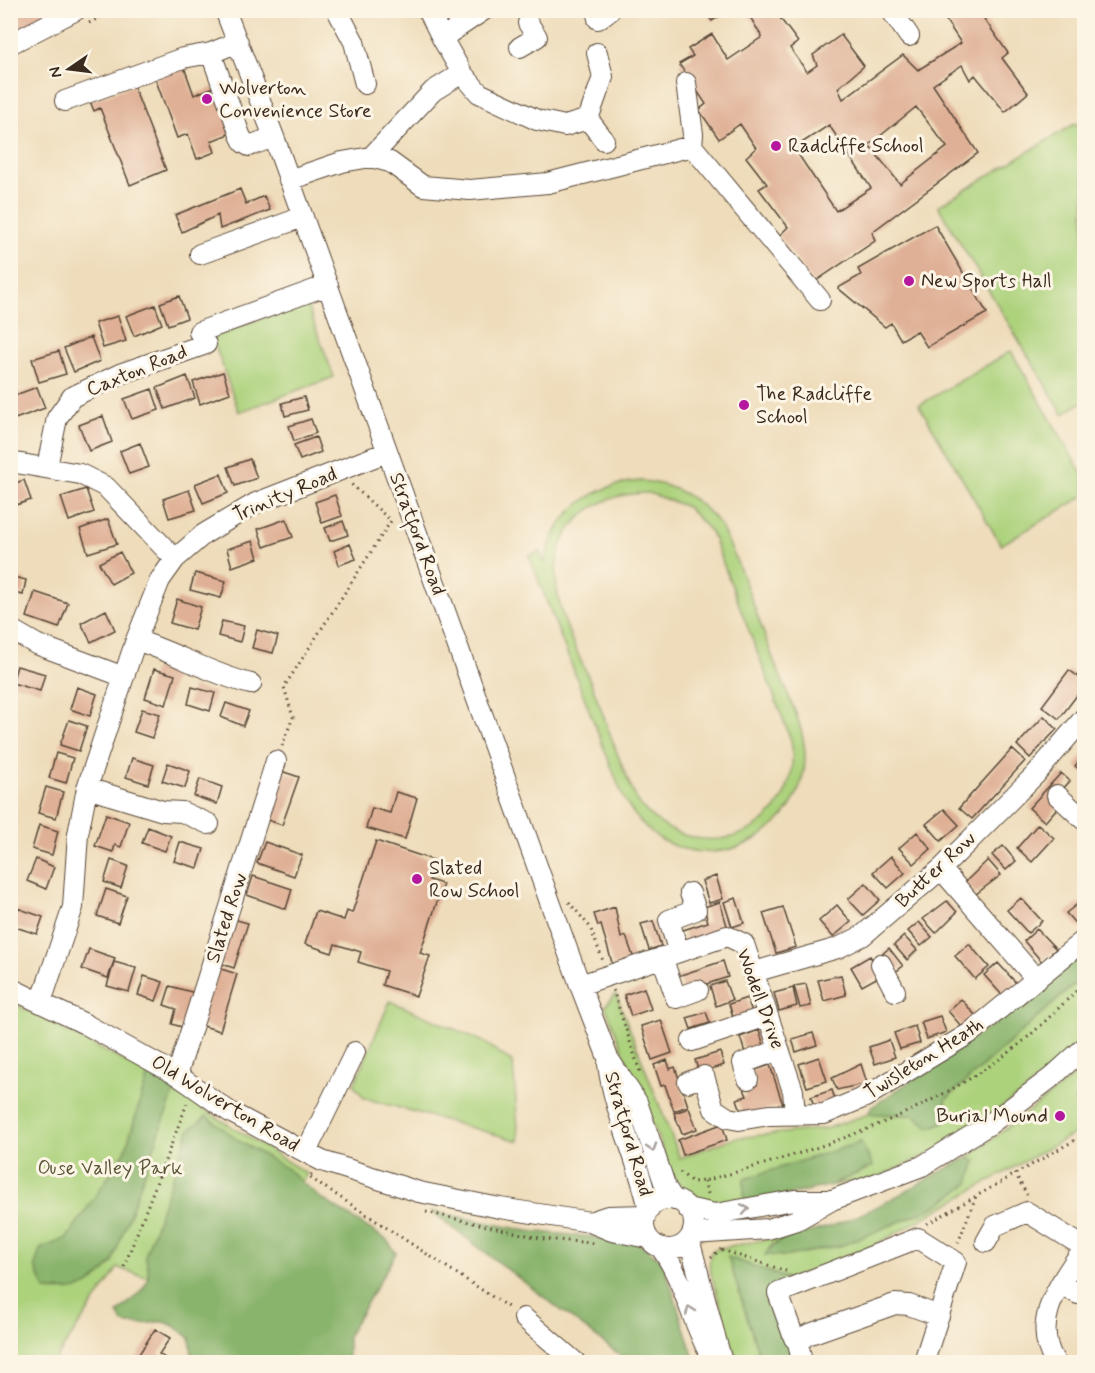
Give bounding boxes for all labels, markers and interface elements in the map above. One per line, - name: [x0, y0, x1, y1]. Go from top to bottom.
- north arrow: [39, 39, 99, 99]
- text: N: [44, 65, 67, 80]
- place label: Wolverton Convenience Store: [219, 75, 372, 125]
- marker: Wolverton Convenience Store: [200, 92, 214, 106]
- place label: Radcliffe School: [788, 133, 924, 160]
- marker: Radcliffe School: [769, 139, 783, 153]
- place label: New Sports Hall: [921, 268, 1052, 295]
- marker: New Sports Hall: [902, 274, 916, 288]
- street label: Caxton Road: [83, 339, 191, 403]
- place label: The Radcliffe School: [756, 381, 872, 431]
- marker: The Radcliffe School: [737, 398, 751, 412]
- street label: Trinity Road: [229, 461, 341, 529]
- street label: Stratford Road: [380, 469, 452, 600]
- street label: Butter Row: [890, 826, 982, 914]
- place label: Slated Row School: [429, 855, 520, 905]
- street label: Slated Row: [200, 869, 254, 967]
- marker: Slated Row School: [410, 872, 424, 886]
- street label: Wodell Drive: [729, 945, 791, 1053]
- street label: Twisleton Heath: [859, 1012, 989, 1106]
- street label: Old Wolverton Road: [146, 1049, 304, 1159]
- street label: Stratford Road: [595, 1068, 659, 1200]
- place label: Burial Mound: [936, 1103, 1048, 1130]
- marker: Burial Mound: [1053, 1109, 1067, 1123]
- one-way arrow: [645, 1142, 657, 1152]
- park label: Ouse Valley Park: [37, 1155, 183, 1182]
- one-way arrow: [739, 1203, 749, 1216]
- one-way arrow: [684, 1305, 697, 1316]

